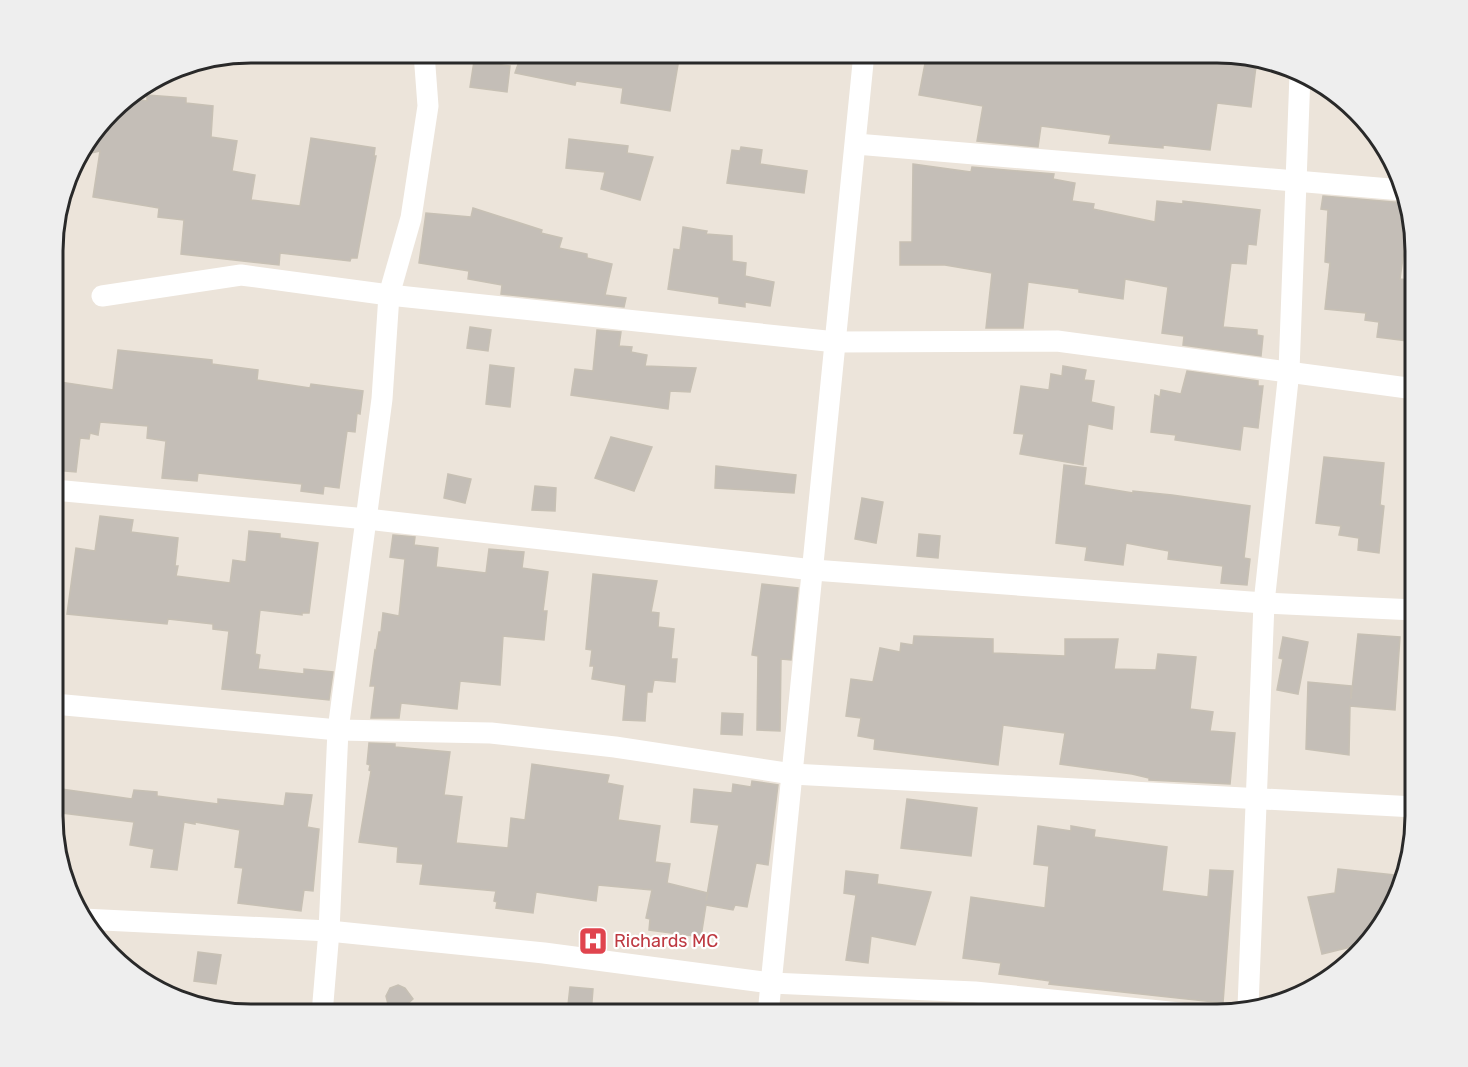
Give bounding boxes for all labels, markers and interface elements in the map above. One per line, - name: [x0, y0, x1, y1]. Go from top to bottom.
- hospital icon: Richards MC: [577, 925, 609, 957]
- place label: Richards MC: [614, 930, 718, 952]

